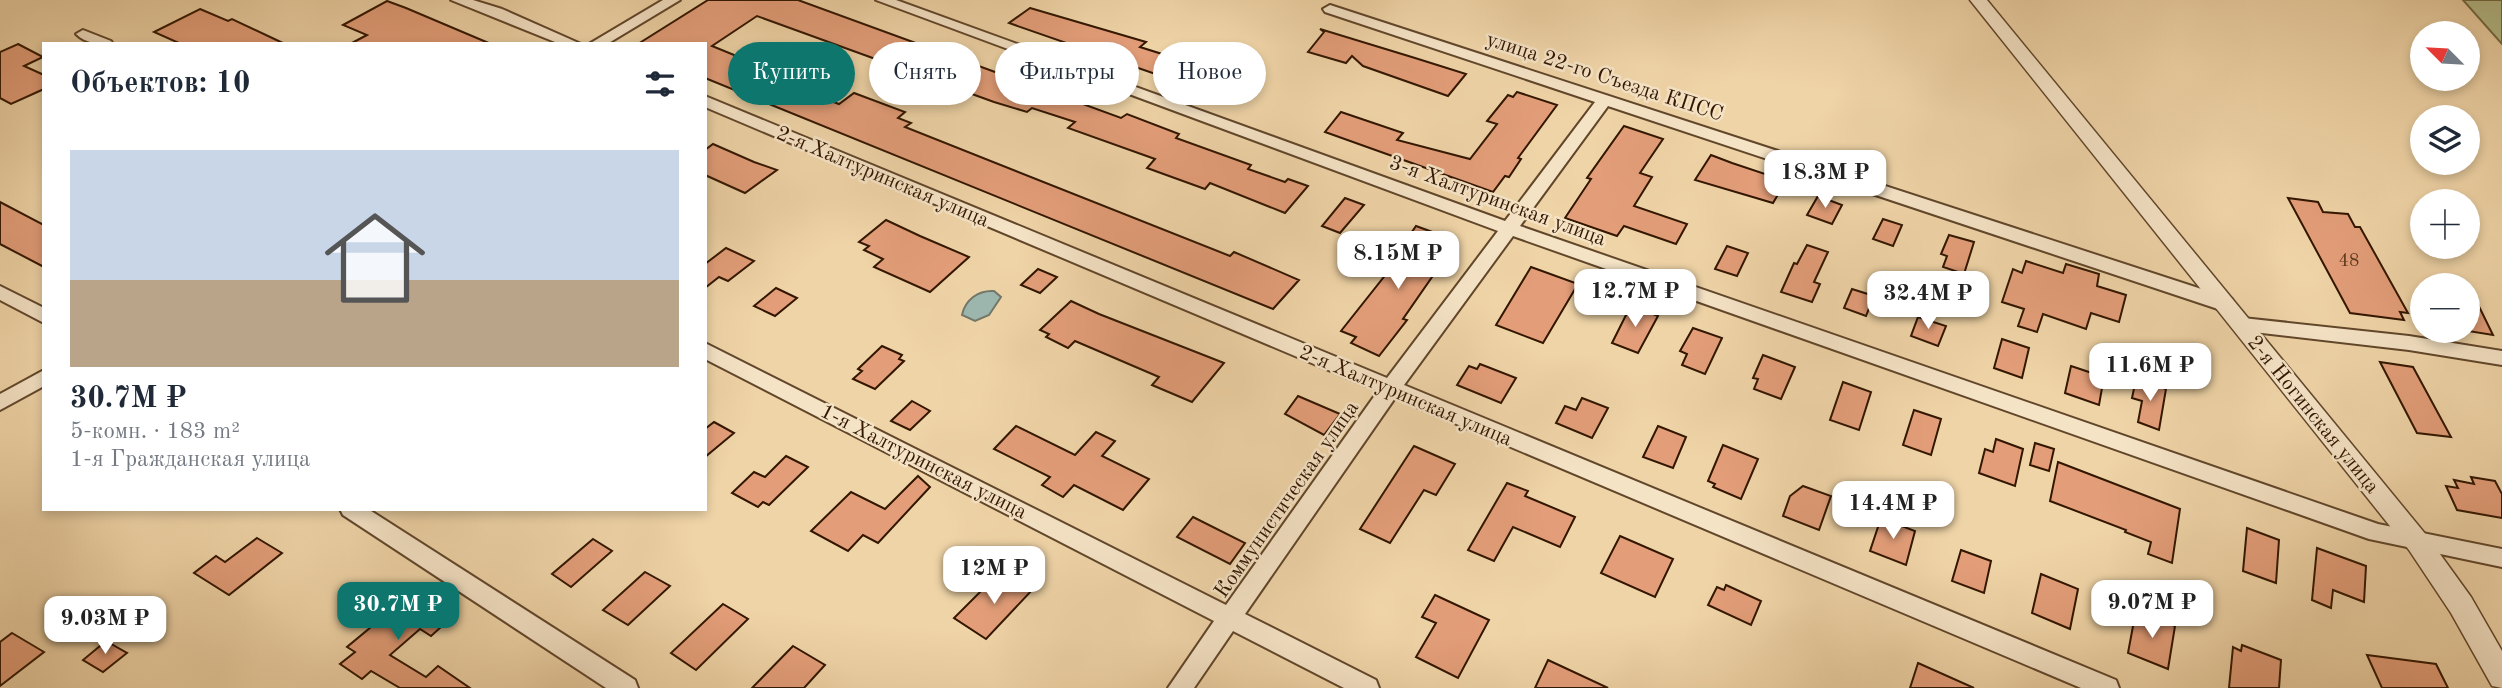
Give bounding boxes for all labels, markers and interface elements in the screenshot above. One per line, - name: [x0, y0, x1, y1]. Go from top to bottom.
- north arrow: [2410, 21, 2480, 91]
- map controls: [2410, 21, 2480, 343]
- street label: улица 22-го Съезда КПСС: [1483, 29, 1726, 126]
- chip: Купить: [728, 42, 855, 105]
- chip: Снять: [869, 42, 981, 105]
- chip: Фильтры: [995, 42, 1139, 105]
- chip: Новое: [1153, 42, 1266, 105]
- icon: filters: [641, 65, 679, 103]
- text: Объектов: 10: [70, 69, 250, 99]
- button: layers: [2410, 105, 2480, 175]
- street label: 2-я Халтуринская улица: [773, 123, 992, 232]
- pin: 18.3M ₽: [1760, 150, 1890, 210]
- street label: 3-я Халтуринская улица: [1386, 152, 1609, 250]
- text: 18.3M ₽: [1780, 161, 1870, 184]
- button: +: [2410, 189, 2480, 259]
- icon: home: [312, 195, 438, 321]
- pin: 8.15M ₽: [1333, 232, 1463, 291]
- text: 8.15M ₽: [1353, 242, 1443, 265]
- house number: 48: [2339, 252, 2359, 270]
- pin: 12.7M ₽: [1570, 270, 1700, 329]
- pin: 32.4M ₽: [1863, 272, 1993, 331]
- button: −: [2410, 273, 2480, 343]
- text: 12.7M ₽: [1590, 280, 1680, 303]
- text: 32.4M ₽: [1883, 282, 1973, 305]
- street label: 2-я Ногинская улица: [2243, 332, 2383, 498]
- street label: 2-я Халтуринская улица: [1296, 342, 1515, 451]
- pin: 11.6M ₽: [2085, 344, 2215, 403]
- text: 11.6M ₽: [2105, 354, 2195, 377]
- text: 30.7M ₽: [70, 384, 187, 414]
- street label: Коммунистическая улица: [1211, 398, 1363, 602]
- street label: 1-я Халтуринская улица: [817, 401, 1030, 524]
- text: 5-комн. · 183 m²: [70, 420, 240, 443]
- text: 1-я Гражданская улица: [70, 448, 310, 471]
- pin: 14.4M ₽: [1828, 482, 1958, 541]
- text: 14.4M ₽: [1848, 492, 1938, 515]
- pin: 12M ₽: [945, 546, 1043, 606]
- text: 12M ₽: [959, 557, 1029, 580]
- pin: 9.07M ₽: [2087, 580, 2217, 640]
- pin: 30.7M ₽: [333, 582, 463, 642]
- text: 9.07M ₽: [2107, 591, 2197, 614]
- text: 30.7M ₽: [353, 593, 443, 616]
- pin: 9.03M ₽: [40, 596, 170, 656]
- text: 9.03M ₽: [60, 607, 150, 630]

